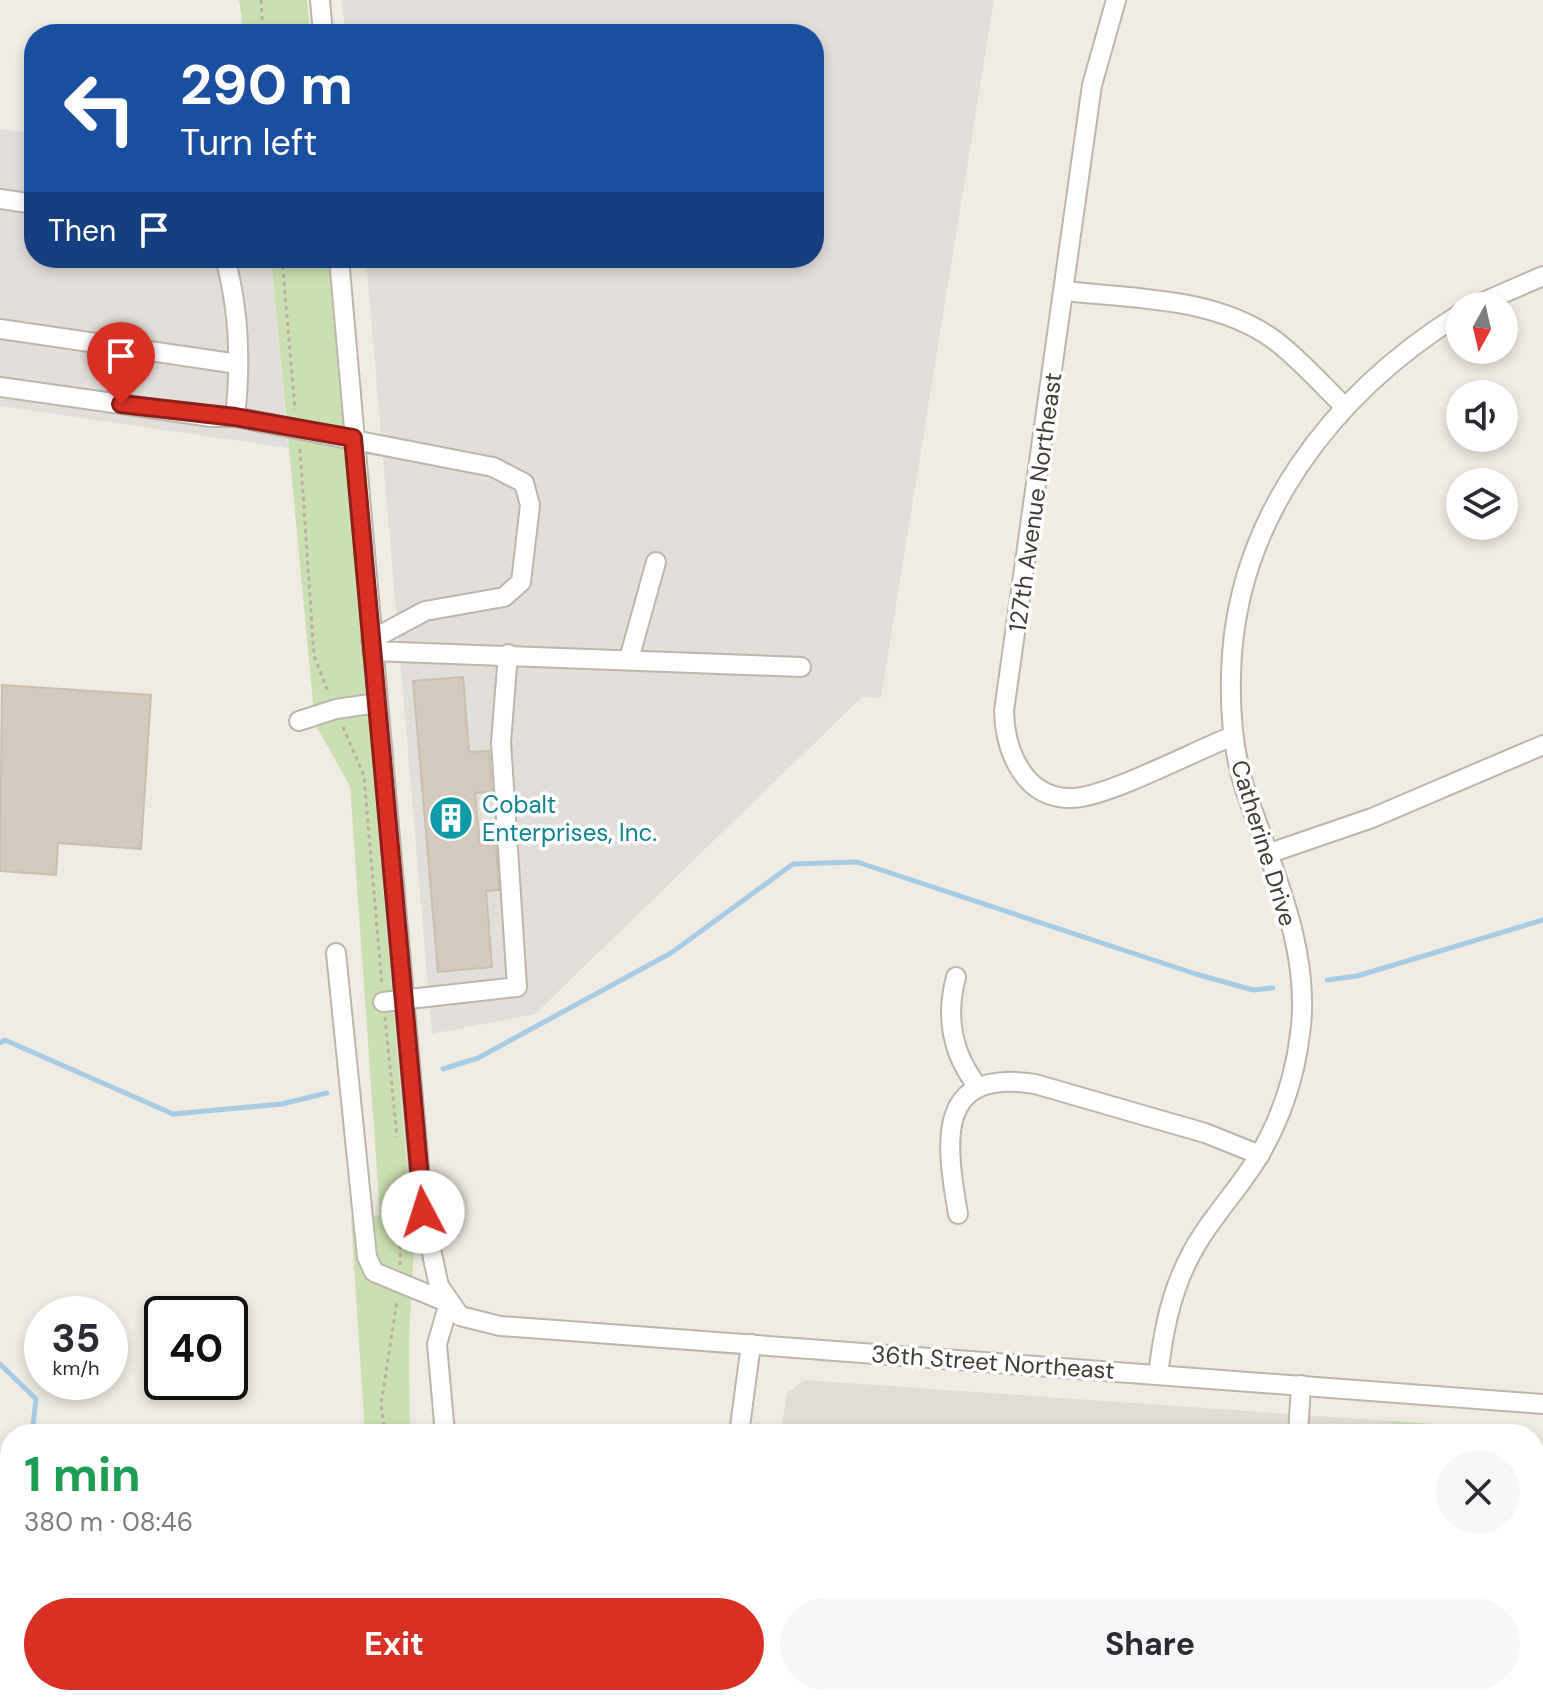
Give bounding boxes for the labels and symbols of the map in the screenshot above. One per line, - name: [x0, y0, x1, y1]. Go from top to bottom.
- north arrow: [1446, 292, 1518, 364]
- pin: [87, 322, 155, 404]
- street label: 127th Avenue Northeast: [1001, 370, 1069, 634]
- street label: Catherine Drive: [1224, 756, 1304, 930]
- place label: Cobalt Enterprises, Inc.: [482, 789, 657, 848]
- building icon: Cobalt Enterprises, Inc.: [427, 794, 475, 842]
- position arrow: [381, 1170, 465, 1254]
- speed limit sign: 40: [144, 1296, 248, 1400]
- street label: 36th Street Northeast: [870, 1338, 1116, 1386]

